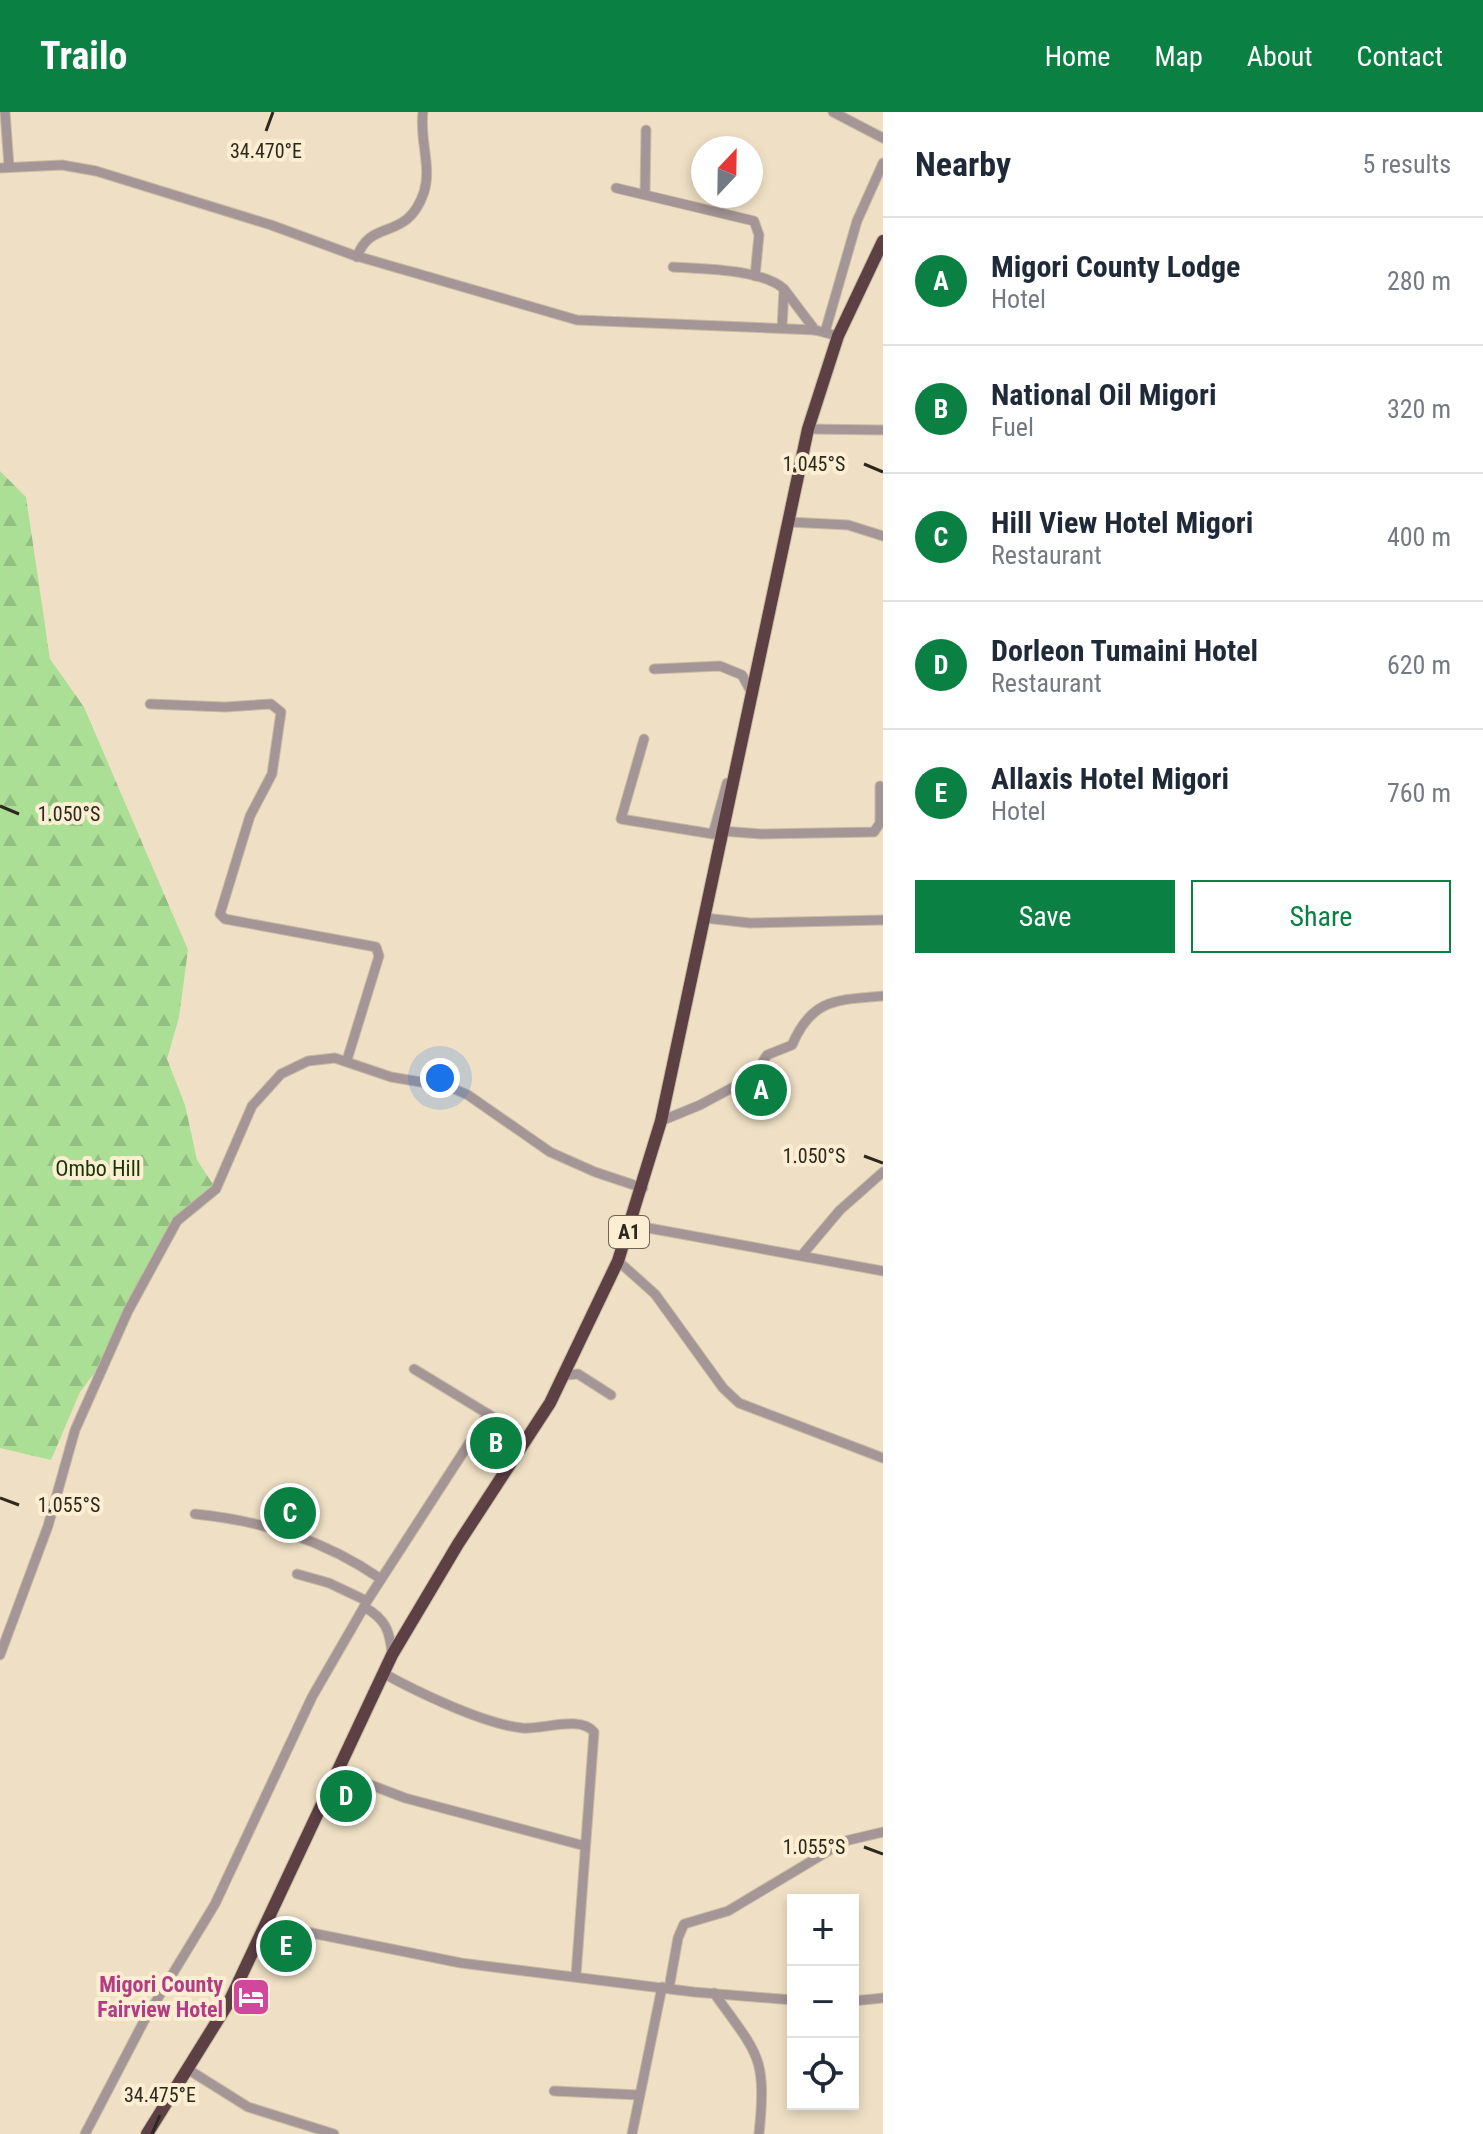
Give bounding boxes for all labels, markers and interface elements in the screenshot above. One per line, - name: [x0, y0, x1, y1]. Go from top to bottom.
- text: Trailo: [40, 34, 127, 78]
- text: Home: [1045, 40, 1110, 73]
- text: Map: [1154, 40, 1203, 73]
- text: About: [1247, 40, 1313, 73]
- text: Contact: [1357, 40, 1443, 73]
- north arrow: [691, 136, 763, 208]
- text: 34.470°E: [230, 139, 302, 163]
- text: Nearby: [915, 144, 1011, 184]
- text: 5 results: [1362, 149, 1451, 179]
- text: Migori County Lodge: [991, 249, 1240, 284]
- text: A: [933, 266, 949, 296]
- text: 280 m: [1387, 266, 1451, 296]
- text: Hotel: [991, 284, 1046, 314]
- text: National Oil Migori: [991, 377, 1217, 412]
- text: B: [934, 394, 948, 424]
- text: 320 m: [1387, 394, 1451, 424]
- text: Fuel: [991, 412, 1034, 442]
- text: 1.045°S: [783, 452, 845, 476]
- text: Hill View Hotel Migori: [991, 505, 1253, 540]
- text: C: [934, 522, 948, 552]
- text: 400 m: [1387, 522, 1451, 552]
- text: Restaurant: [991, 540, 1102, 570]
- text: Dorleon Tumaini Hotel: [991, 633, 1258, 668]
- text: D: [934, 650, 948, 680]
- text: 620 m: [1387, 650, 1451, 680]
- text: Restaurant: [991, 668, 1102, 698]
- text: Allaxis Hotel Migori: [991, 761, 1229, 796]
- text: E: [935, 778, 947, 808]
- text: 760 m: [1387, 778, 1451, 808]
- text: Hotel: [991, 796, 1046, 826]
- text: 1.050°S: [38, 802, 100, 826]
- button: Save: [915, 880, 1175, 953]
- button: Share: [1191, 880, 1451, 953]
- your location: [420, 1058, 460, 1098]
- pin: A: [735, 1060, 787, 1120]
- text: 1.050°S: [783, 1144, 845, 1168]
- park label: Ombo Hill: [55, 1156, 141, 1181]
- road number: A1: [609, 1216, 649, 1248]
- pin: B: [470, 1413, 522, 1473]
- pin: C: [264, 1483, 316, 1543]
- text: 1.055°S: [38, 1493, 100, 1517]
- pin: D: [320, 1766, 372, 1826]
- text: 1.055°S: [783, 1835, 845, 1859]
- map controls: [787, 1894, 859, 2110]
- button: +: [787, 1894, 859, 1966]
- pin: E: [260, 1916, 312, 1976]
- button: −: [787, 1966, 859, 2038]
- place label: Migori County Fairview Hotel: [97, 1972, 223, 2022]
- hotel icon: Migori County Fairview Hotel: [230, 1976, 272, 2018]
- button: locate: [787, 2038, 859, 2110]
- text: 34.475°E: [124, 2083, 196, 2107]

